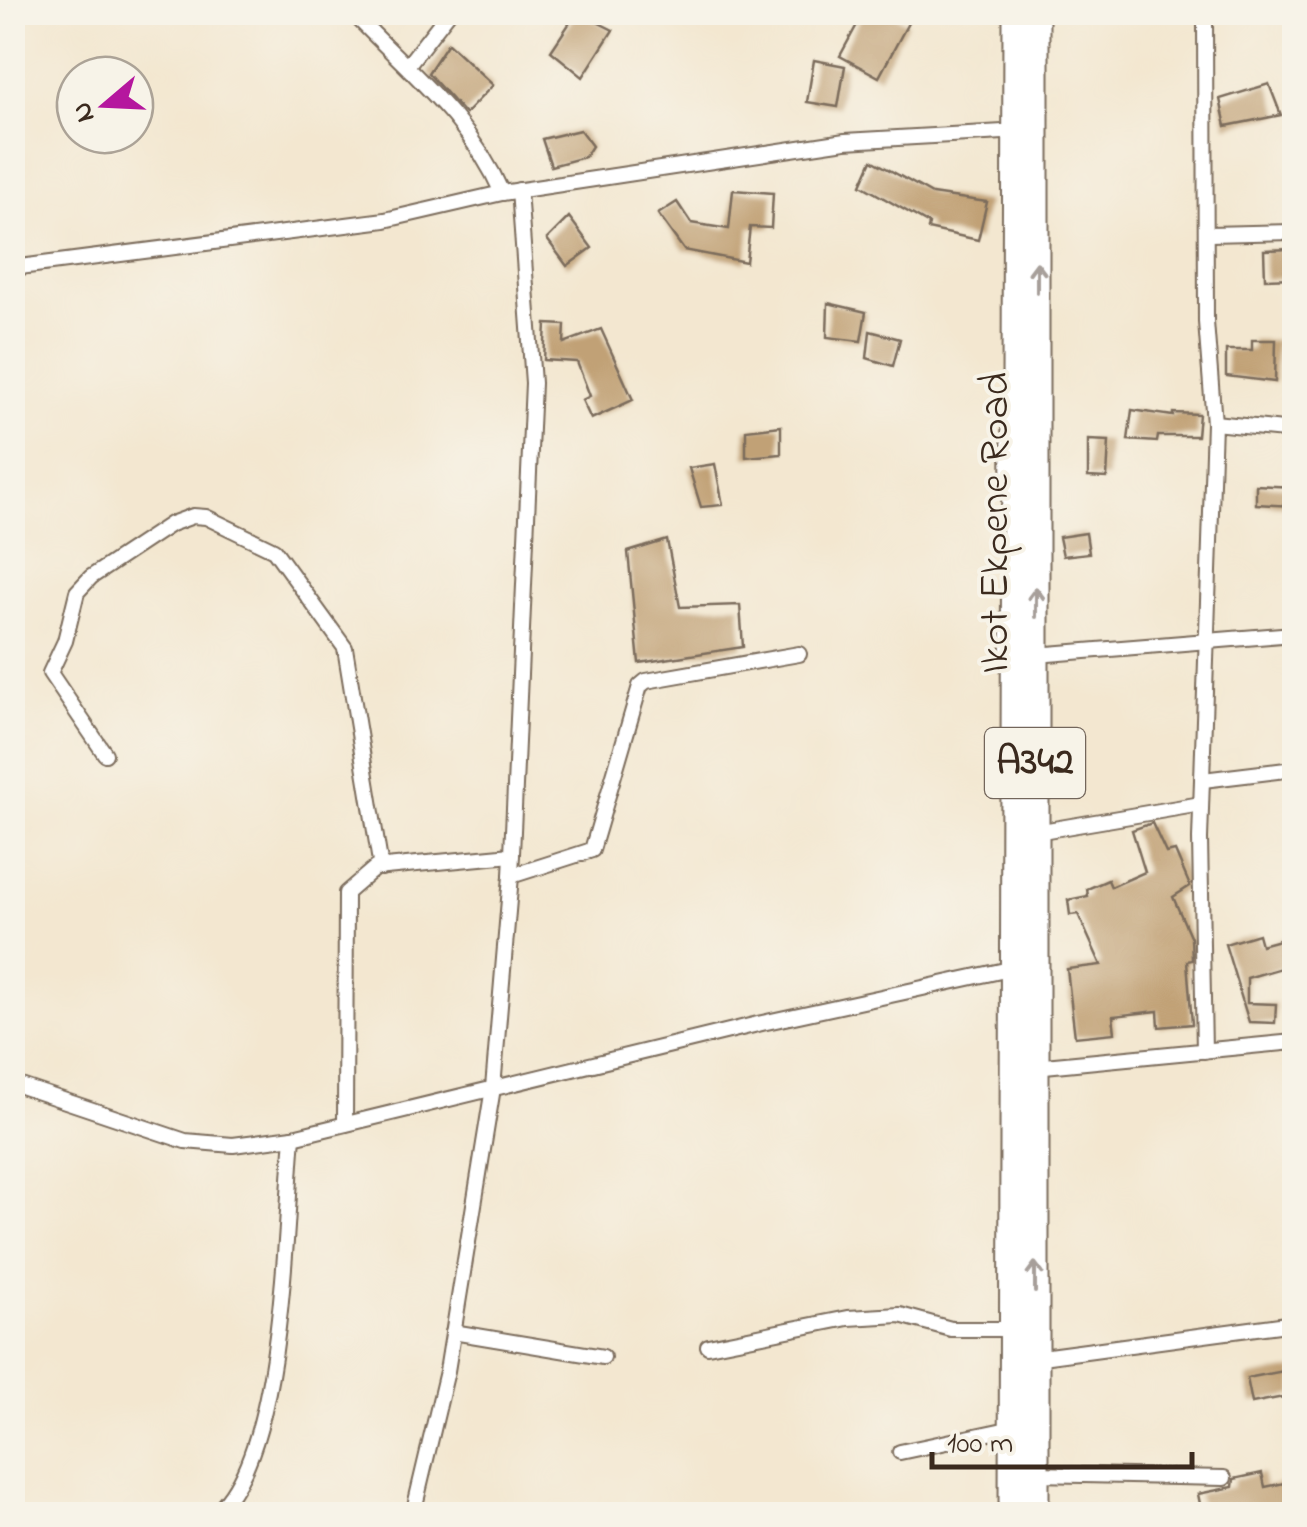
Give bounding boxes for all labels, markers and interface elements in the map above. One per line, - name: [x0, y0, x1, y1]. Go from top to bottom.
- north arrow: [55, 55, 155, 155]
- text: N: [62, 96, 107, 128]
- one-way arrow: [1028, 262, 1046, 294]
- street label: Ikot Ekpene Road: [966, 372, 1027, 674]
- one-way arrow: [1026, 587, 1046, 620]
- road number: A342: [985, 728, 1085, 798]
- one-way arrow: [1026, 1262, 1044, 1294]
- scale bar: [932, 1407, 1192, 1469]
- text: 100 m: [947, 1423, 1013, 1467]

